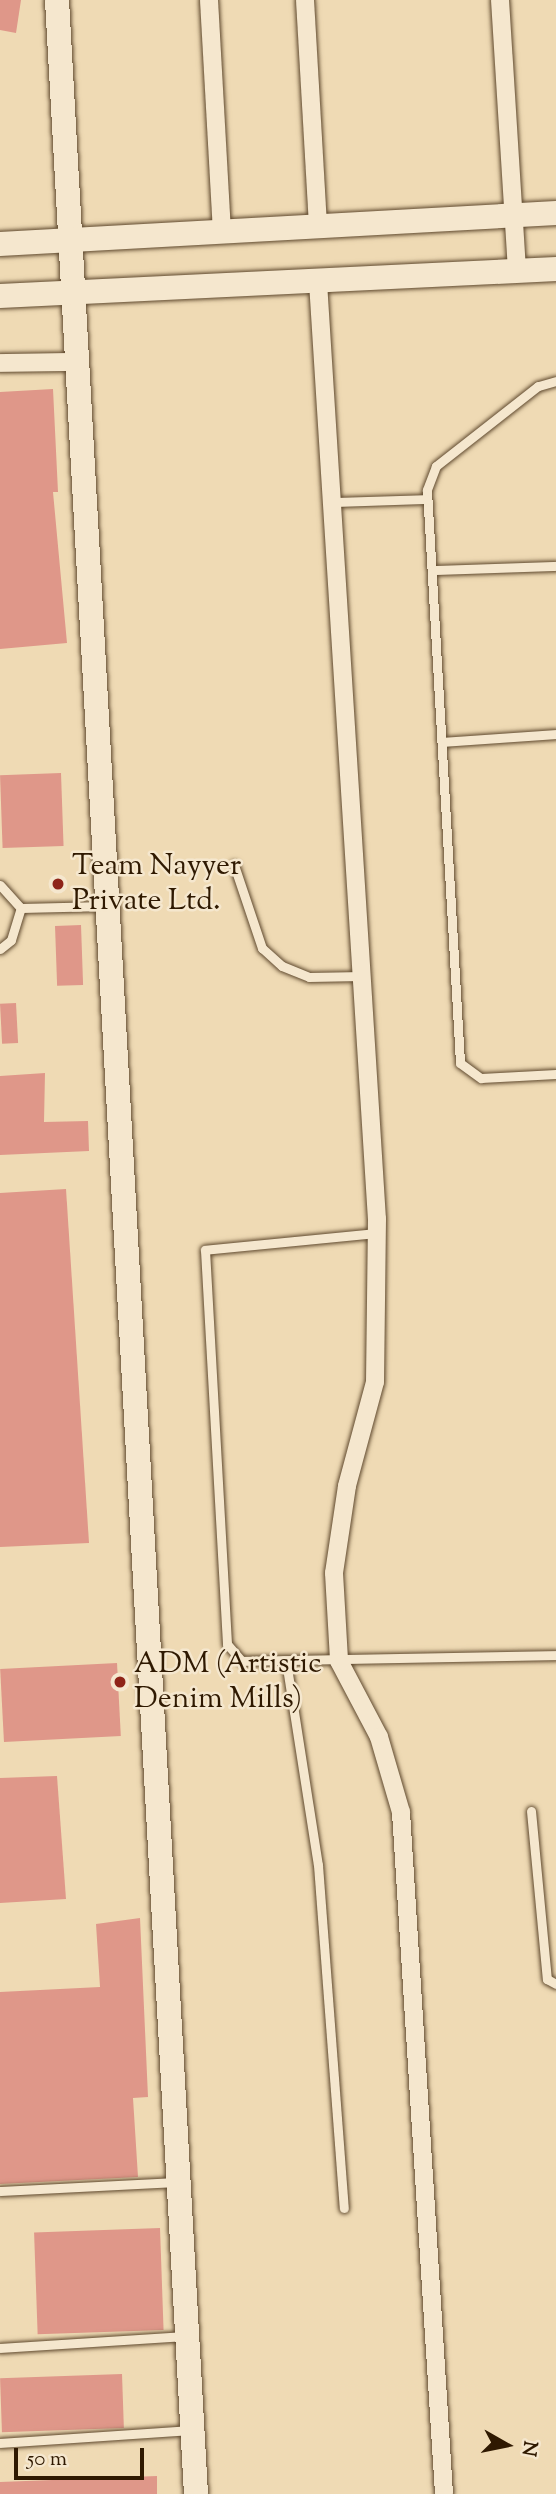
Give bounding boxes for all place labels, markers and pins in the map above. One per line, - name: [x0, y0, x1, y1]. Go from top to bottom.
- place label: Team Nayyer Private Ltd.: [72, 849, 241, 920]
- marker: Team Nayyer Private Ltd.: [50, 876, 66, 892]
- place label: ADM (Artistic Denim Mills): [134, 1647, 322, 1718]
- marker: ADM (Artistic Denim Mills): [112, 1674, 128, 1690]

